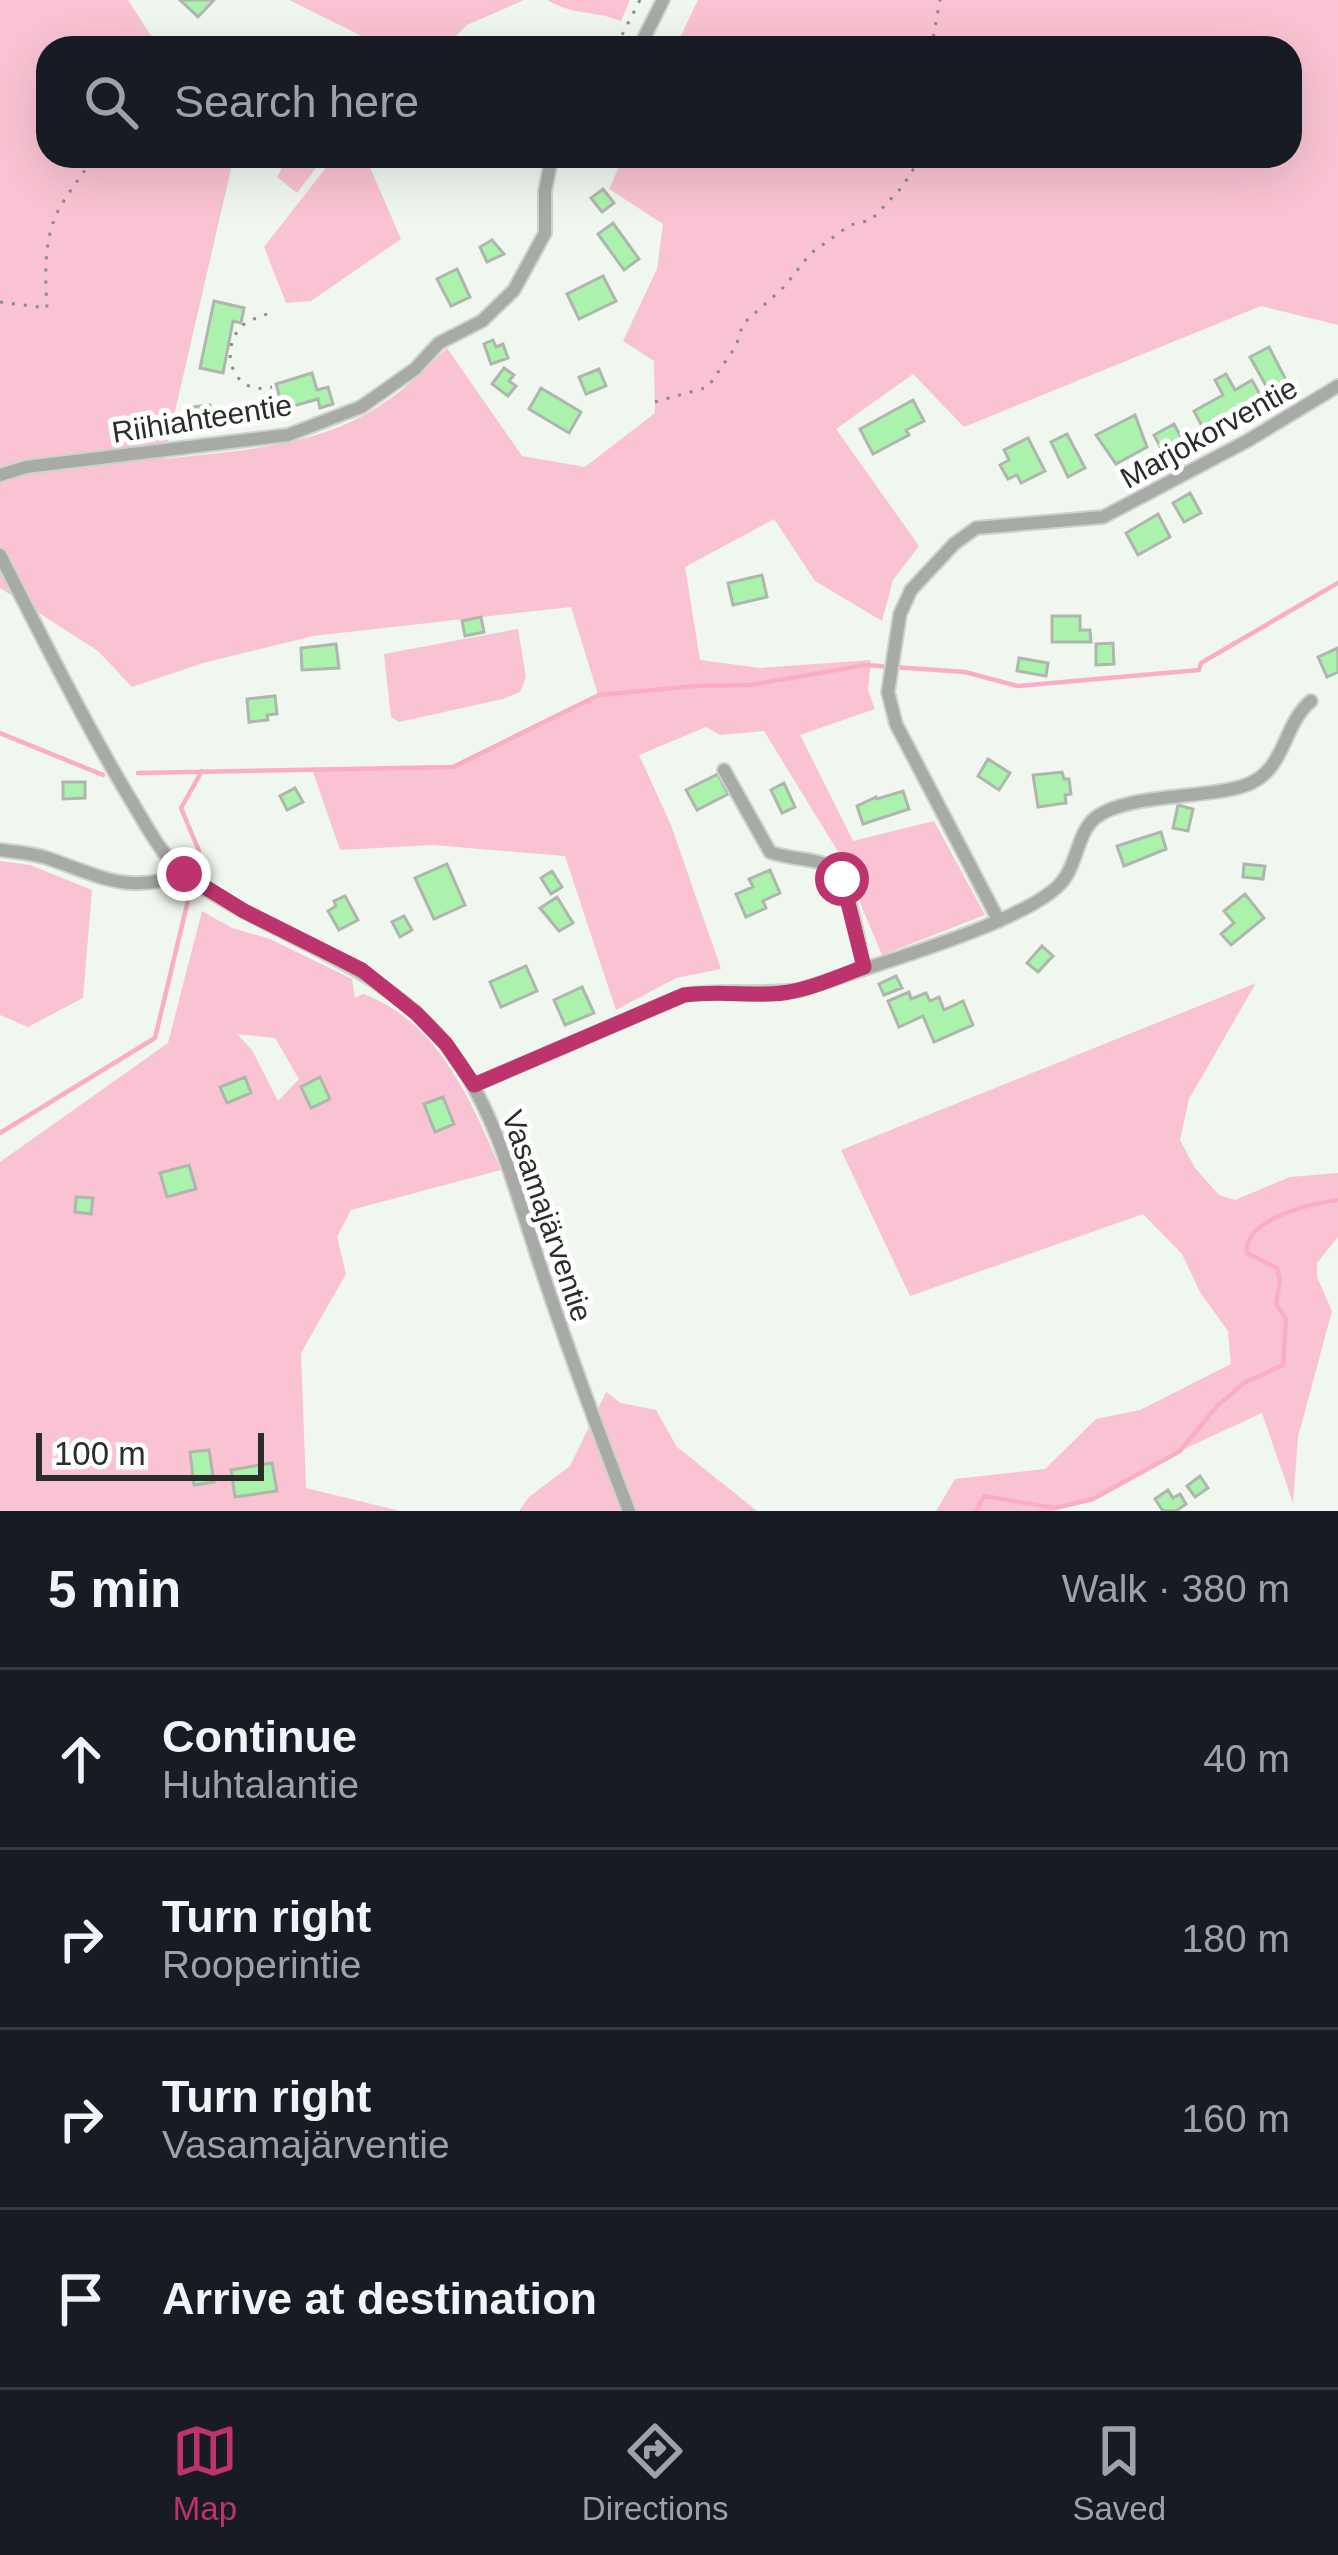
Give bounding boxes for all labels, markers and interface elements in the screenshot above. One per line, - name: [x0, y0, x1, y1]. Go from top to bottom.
- search box: [36, 36, 1302, 168]
- icon: search: [78, 69, 144, 135]
- text: Search here: [174, 76, 419, 127]
- street label: Marjokorventie: [1115, 370, 1303, 495]
- street label: Riihiahteentie: [110, 388, 294, 449]
- route end: [157, 847, 211, 901]
- route start: [815, 852, 869, 906]
- street label: Vasamajärventie: [496, 1106, 599, 1326]
- scale bar: [36, 1427, 264, 1480]
- text: 100 m: [54, 1435, 146, 1472]
- text: 5 min: [48, 1561, 181, 1618]
- text: Walk · 380 m: [1062, 1567, 1290, 1610]
- text: Continue: [162, 1711, 357, 1762]
- icon: ahead: [48, 1726, 114, 1792]
- text: 40 m: [1203, 1737, 1290, 1780]
- text: Huhtalantie: [162, 1763, 359, 1806]
- text: Turn right: [162, 1891, 371, 1942]
- icon: right: [48, 1906, 114, 1972]
- text: 180 m: [1182, 1917, 1290, 1960]
- text: Rooperintie: [162, 1943, 361, 1986]
- text: Turn right: [162, 2071, 371, 2122]
- icon: right: [48, 2086, 114, 2152]
- text: 160 m: [1182, 2097, 1290, 2140]
- text: Vasamajärventie: [162, 2123, 450, 2166]
- icon: arrive: [48, 2266, 114, 2332]
- text: Arrive at destination: [162, 2273, 597, 2324]
- tab: Map: [172, 2418, 238, 2528]
- tab: Directions: [582, 2418, 729, 2528]
- tab: Saved: [1072, 2418, 1166, 2528]

